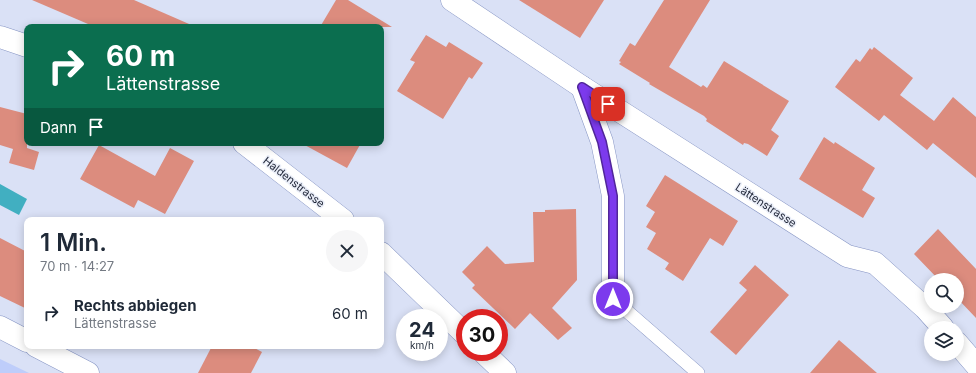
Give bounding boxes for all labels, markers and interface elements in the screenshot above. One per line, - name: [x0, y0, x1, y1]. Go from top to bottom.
- text: 60 m: [106, 39, 175, 73]
- icon: right: [40, 40, 92, 92]
- text: Lättenstrasse: [106, 73, 220, 94]
- pin: [591, 87, 625, 121]
- icon: arrive: [597, 93, 619, 115]
- icon: arrive: [85, 116, 107, 138]
- text: Dann: [40, 118, 77, 137]
- street label: Haldenstrasse: [260, 154, 328, 210]
- street label: Lättenstrasse: [733, 180, 799, 230]
- text: 1 Min.: [40, 228, 107, 257]
- button: close: [326, 230, 368, 272]
- text: 70 m · 14:27: [40, 258, 114, 274]
- map controls: [924, 273, 964, 361]
- button: search: [924, 273, 964, 313]
- position arrow: [592, 278, 634, 320]
- text: Rechts abbiegen: [74, 296, 196, 315]
- icon: right: [40, 302, 62, 324]
- text: 60 m: [332, 304, 368, 323]
- speed limit sign: 30: [456, 309, 508, 361]
- text: Lättenstrasse: [74, 315, 157, 331]
- text: 24: [409, 318, 435, 342]
- button: layers: [924, 321, 964, 361]
- text: km/h: [410, 339, 434, 351]

